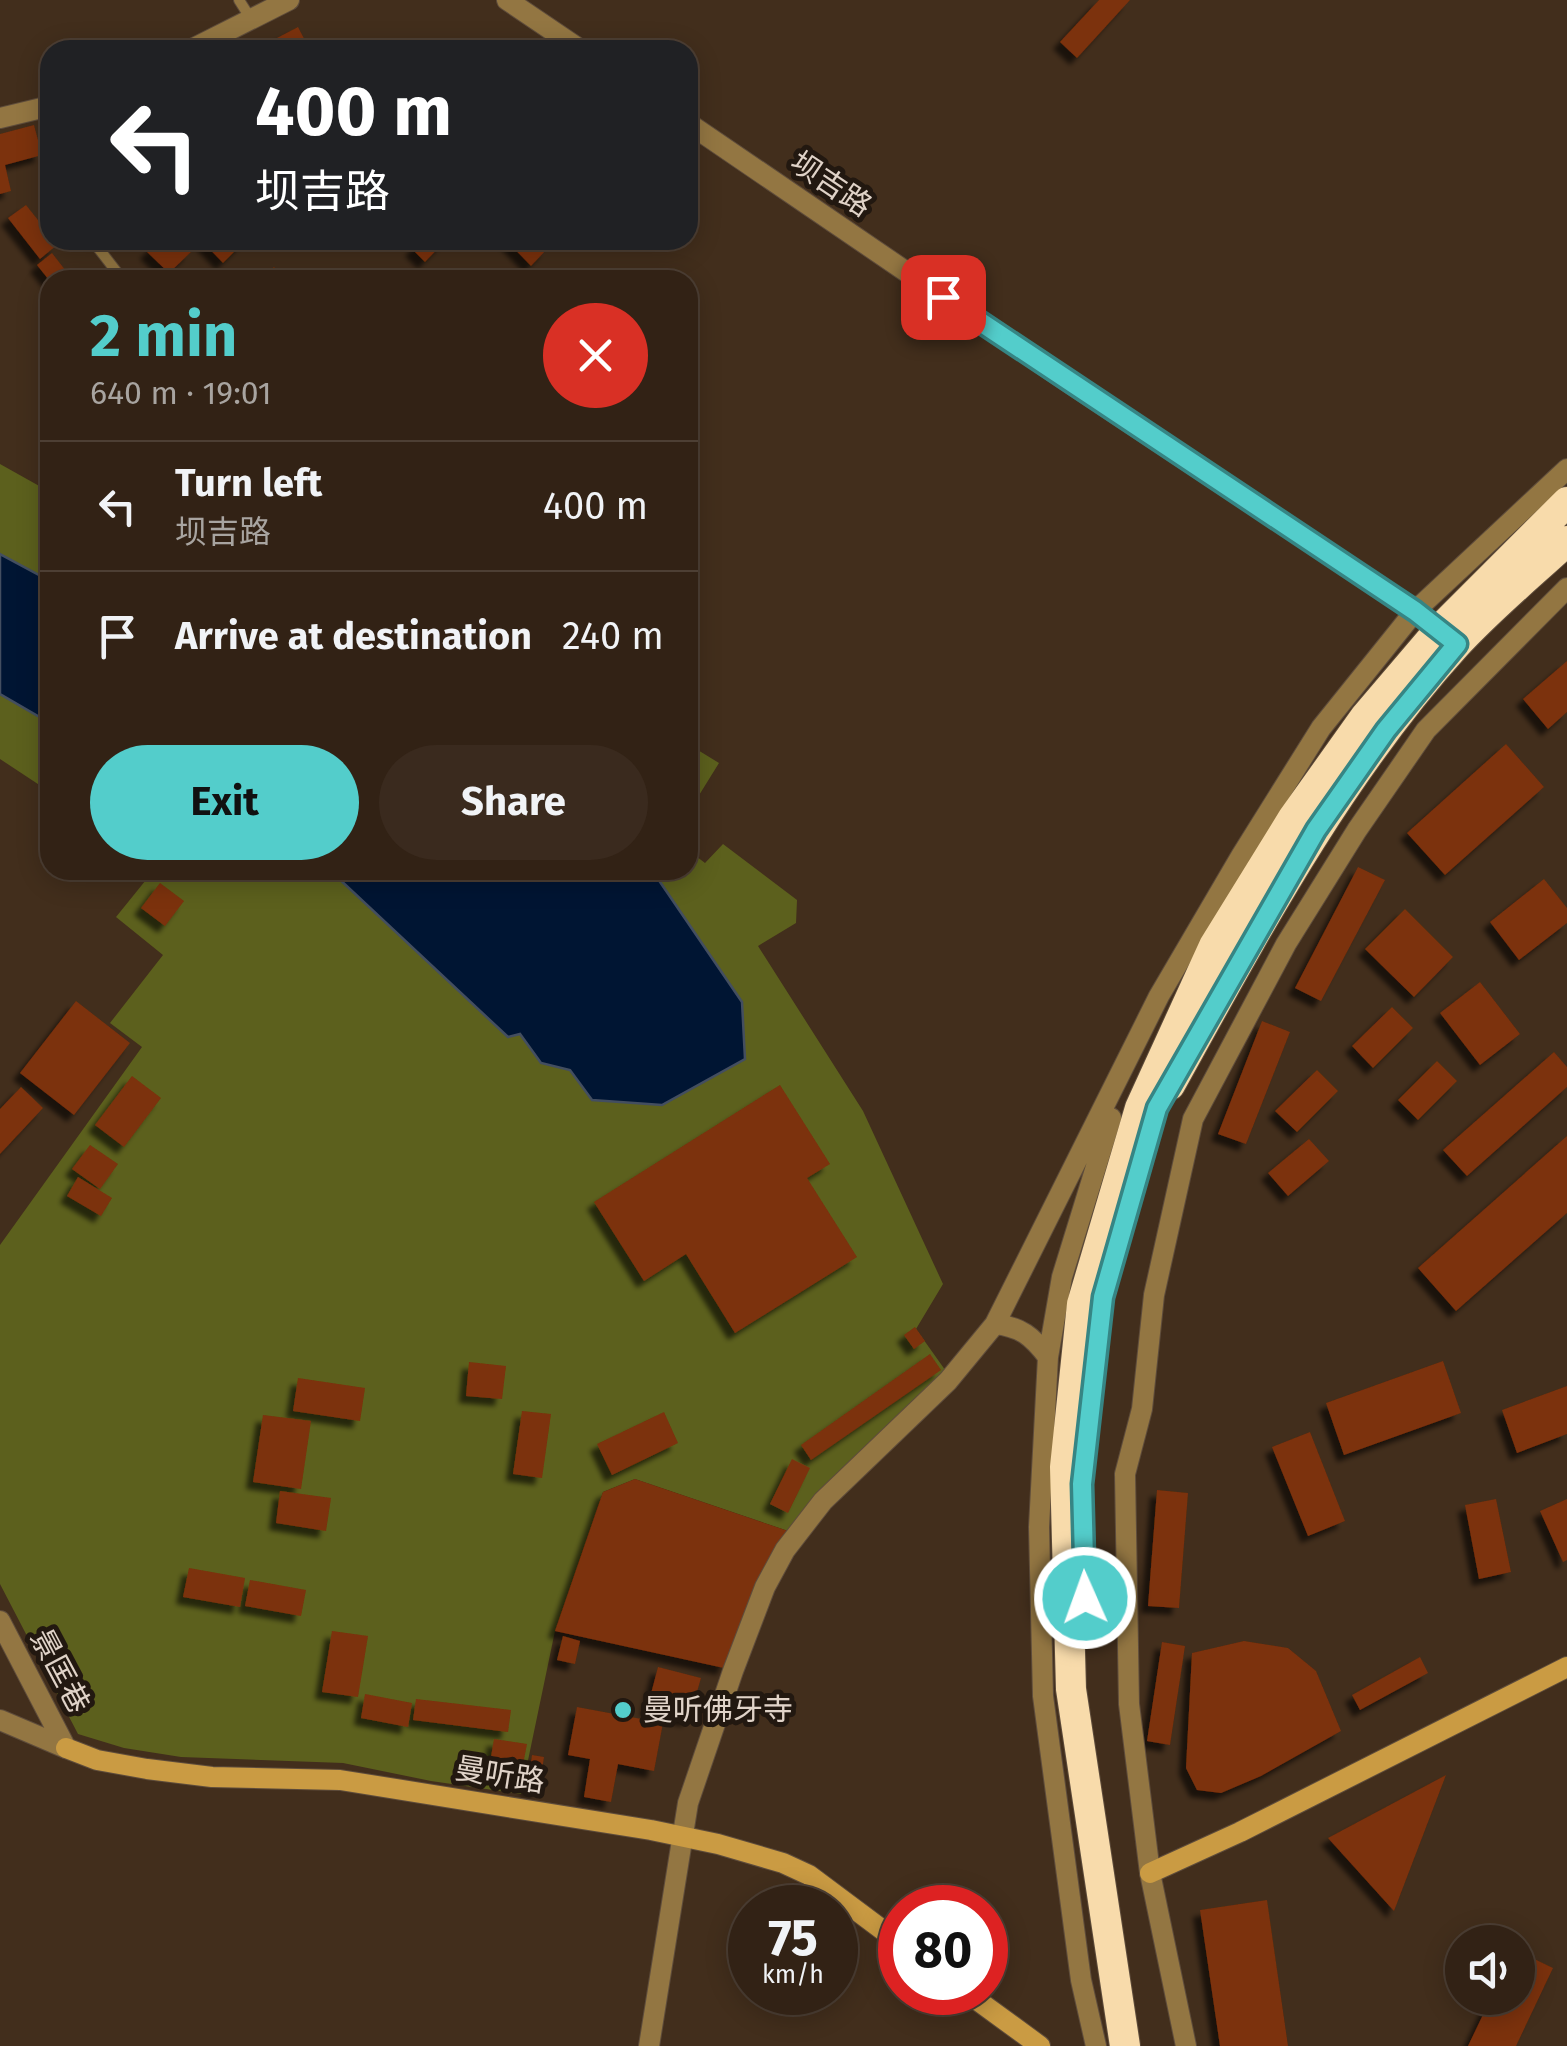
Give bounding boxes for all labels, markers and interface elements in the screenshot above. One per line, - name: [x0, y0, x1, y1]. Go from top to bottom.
- text: 400 m: [255, 70, 452, 154]
- icon: left: [90, 80, 220, 210]
- street label: 坝吉路: [784, 144, 878, 224]
- text: 坝吉路: [255, 165, 390, 219]
- pin: [901, 255, 986, 340]
- icon: arrive: [916, 270, 971, 325]
- text: 2 min: [90, 300, 237, 372]
- button: close: [543, 303, 648, 408]
- text: 640 m · 19:01: [90, 374, 272, 412]
- text: Turn left: [175, 460, 322, 506]
- icon: left: [90, 479, 145, 534]
- text: 400 m: [543, 483, 648, 529]
- text: 坝吉路: [175, 513, 271, 551]
- icon: arrive: [90, 609, 145, 664]
- text: Arrive at destination: [175, 613, 532, 659]
- text: 240 m: [562, 613, 664, 659]
- button: Exit: [90, 745, 359, 860]
- button: Share: [379, 745, 648, 860]
- position arrow: [1033, 1546, 1137, 1650]
- street label: 景匡巷: [23, 1623, 97, 1719]
- place label: 曼听佛牙寺: [643, 1692, 793, 1728]
- marker: 曼听佛牙寺: [612, 1699, 634, 1721]
- street label: 曼听路: [453, 1750, 547, 1800]
- speed limit sign: 80: [878, 1885, 1008, 2015]
- text: 75: [768, 1908, 818, 1968]
- map controls: [1445, 1925, 1535, 2015]
- button: sound: [1445, 1925, 1535, 2015]
- text: km/h: [762, 1960, 824, 1990]

